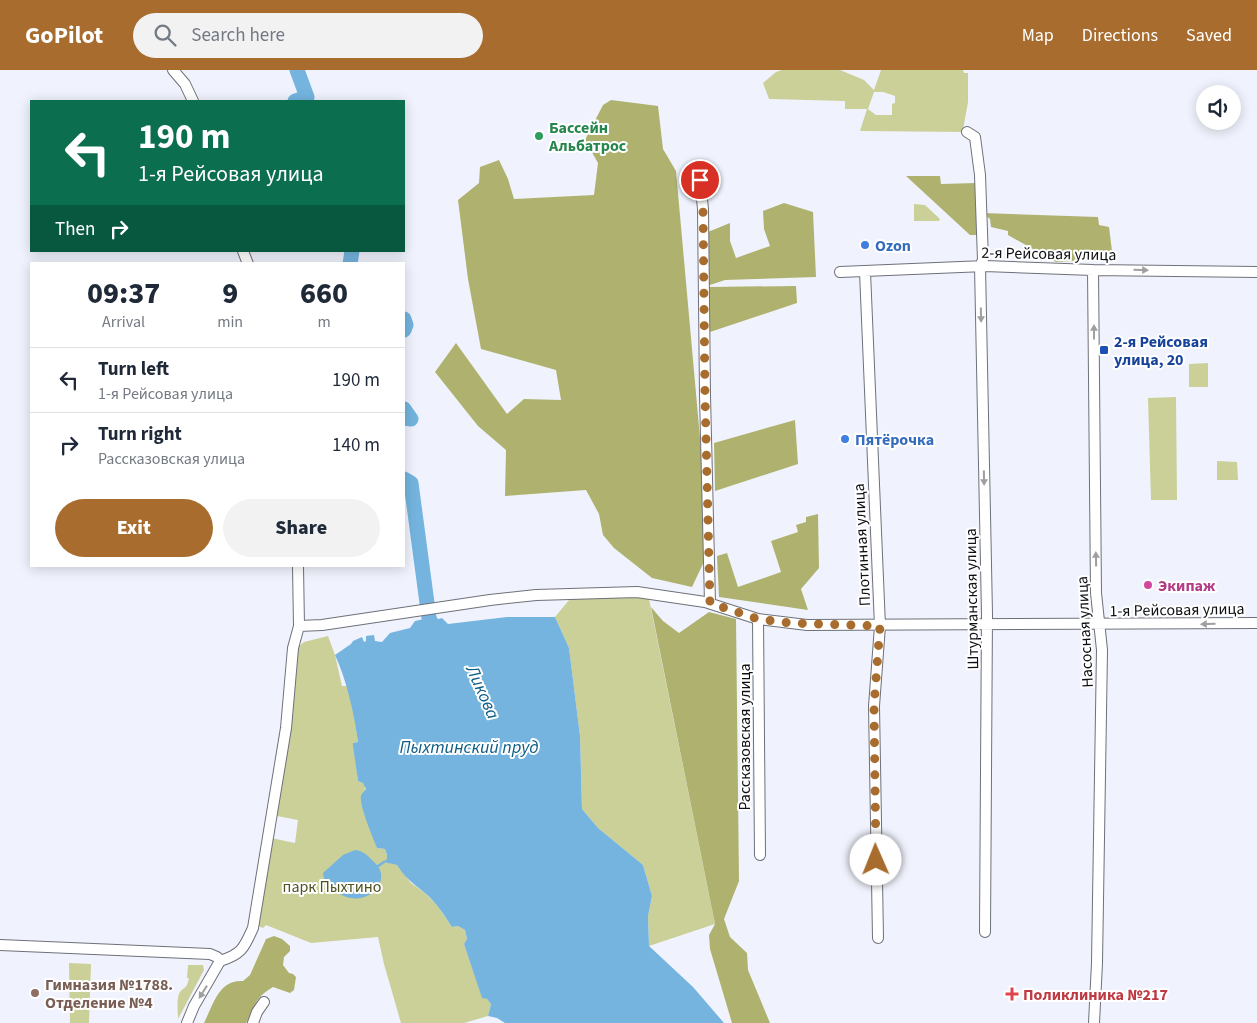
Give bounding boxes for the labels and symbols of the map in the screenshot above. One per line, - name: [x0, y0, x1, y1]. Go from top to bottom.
- place label: Бассейн Альбатрос: [548, 117, 627, 157]
- marker: Бассейн Альбатрос: [533, 130, 545, 142]
- pin: [679, 159, 721, 201]
- place label: Ozon: [875, 235, 911, 257]
- marker: Ozon: [859, 239, 871, 251]
- street label: 2-я Рейсовая улица: [981, 242, 1117, 266]
- one-way arrow: [1134, 267, 1150, 275]
- one-way arrow: [978, 307, 986, 323]
- one-way arrow: [1090, 324, 1098, 340]
- place label: 2-я Рейсовая улица, 20: [1114, 331, 1208, 371]
- marker: 2-я Рейсовая улица, 20: [1098, 344, 1110, 356]
- place label: Пятёрочка: [855, 429, 934, 451]
- marker: Пятёрочка: [839, 433, 851, 445]
- one-way arrow: [980, 470, 988, 486]
- street label: Плотинная улица: [848, 483, 876, 607]
- street label: Штурманская улица: [960, 528, 984, 670]
- one-way arrow: [1091, 551, 1099, 567]
- place label: Экипаж: [1158, 575, 1216, 597]
- street label: Насосная улица: [1071, 576, 1099, 688]
- marker: Экипаж: [1142, 579, 1154, 591]
- street label: 1-я Рейсовая улица: [1109, 598, 1245, 622]
- one-way arrow: [1200, 620, 1216, 628]
- water label: Ликова: [459, 660, 506, 723]
- street label: Рассказовская улица: [734, 663, 756, 811]
- water label: Пыхтинский пруд: [399, 735, 539, 760]
- position arrow: [849, 833, 901, 885]
- park label: парк Пыхтино: [283, 876, 381, 898]
- place label: Гимназия №1788. Отделение №4: [45, 974, 173, 1014]
- place label: Поликлиника №217: [1023, 984, 1168, 1006]
- one-way arrow: [198, 985, 208, 998]
- marker: Гимназия №1788. Отделение №4: [29, 987, 41, 999]
- marker: Поликлиника №217: [1005, 987, 1019, 1001]

